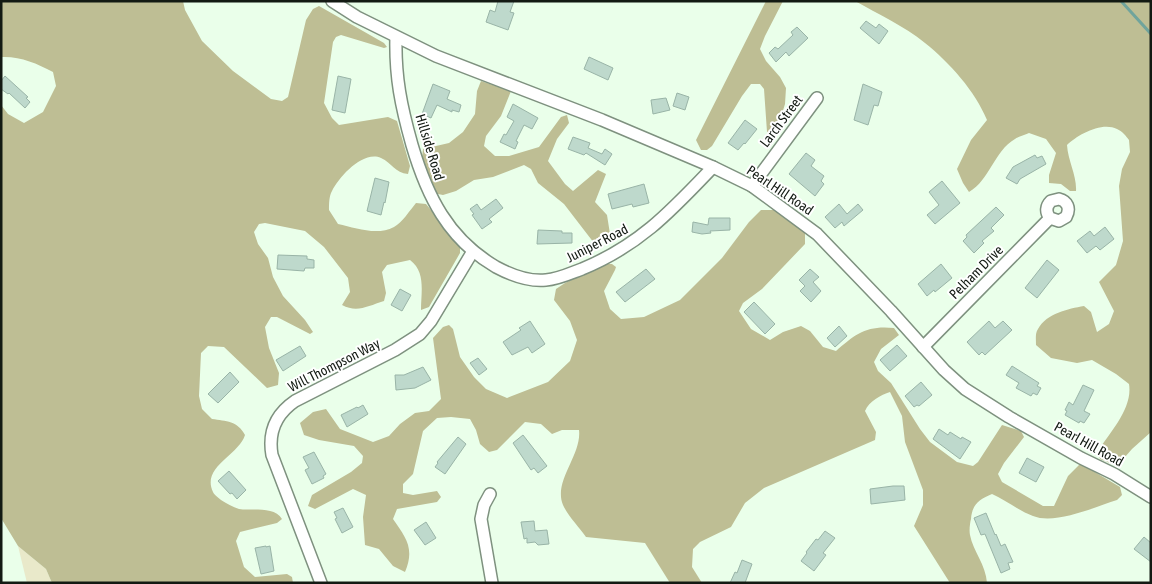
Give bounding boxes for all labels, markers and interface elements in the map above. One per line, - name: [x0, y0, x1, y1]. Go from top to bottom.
- street label: Larch Street: [756, 92, 806, 150]
- street label: Hillside Road: [412, 112, 448, 182]
- street label: Pearl Hill Road: [744, 162, 816, 218]
- street label: Juniper Road: [564, 221, 630, 265]
- street label: Pelham Drive: [946, 242, 1006, 302]
- street label: Will Thompson Way: [285, 335, 383, 395]
- street label: Pearl Hill Road: [1052, 418, 1126, 470]

